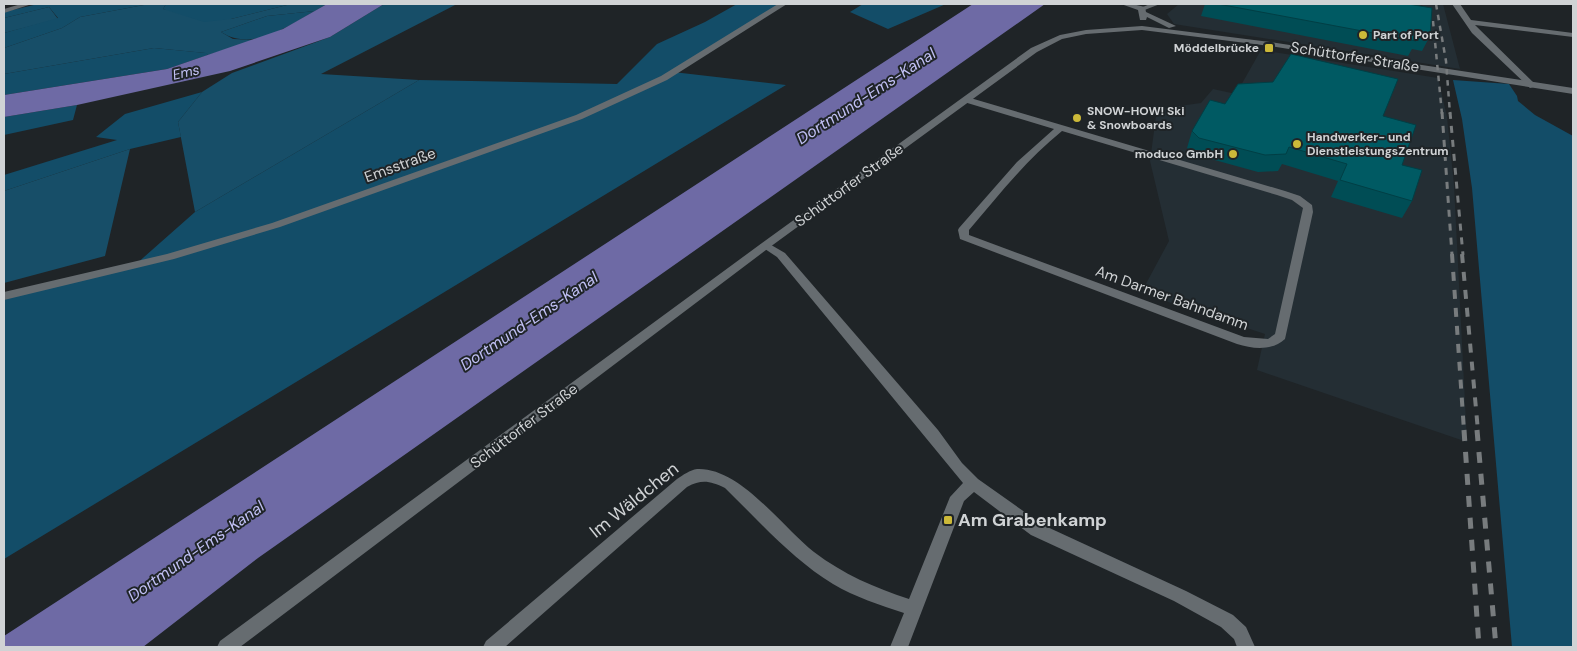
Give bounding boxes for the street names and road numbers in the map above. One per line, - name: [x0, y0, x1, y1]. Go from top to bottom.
- street label: Schüttorfer Straße: [1289, 37, 1421, 77]
- street label: Schüttorfer Straße: [791, 139, 907, 231]
- street label: Emsstraße: [362, 143, 438, 187]
- street label: Am Darmer Bahndamm: [1093, 261, 1251, 335]
- street label: Schüttorfer Straße: [466, 379, 582, 473]
- street label: Im Wäldchen: [585, 457, 683, 543]

